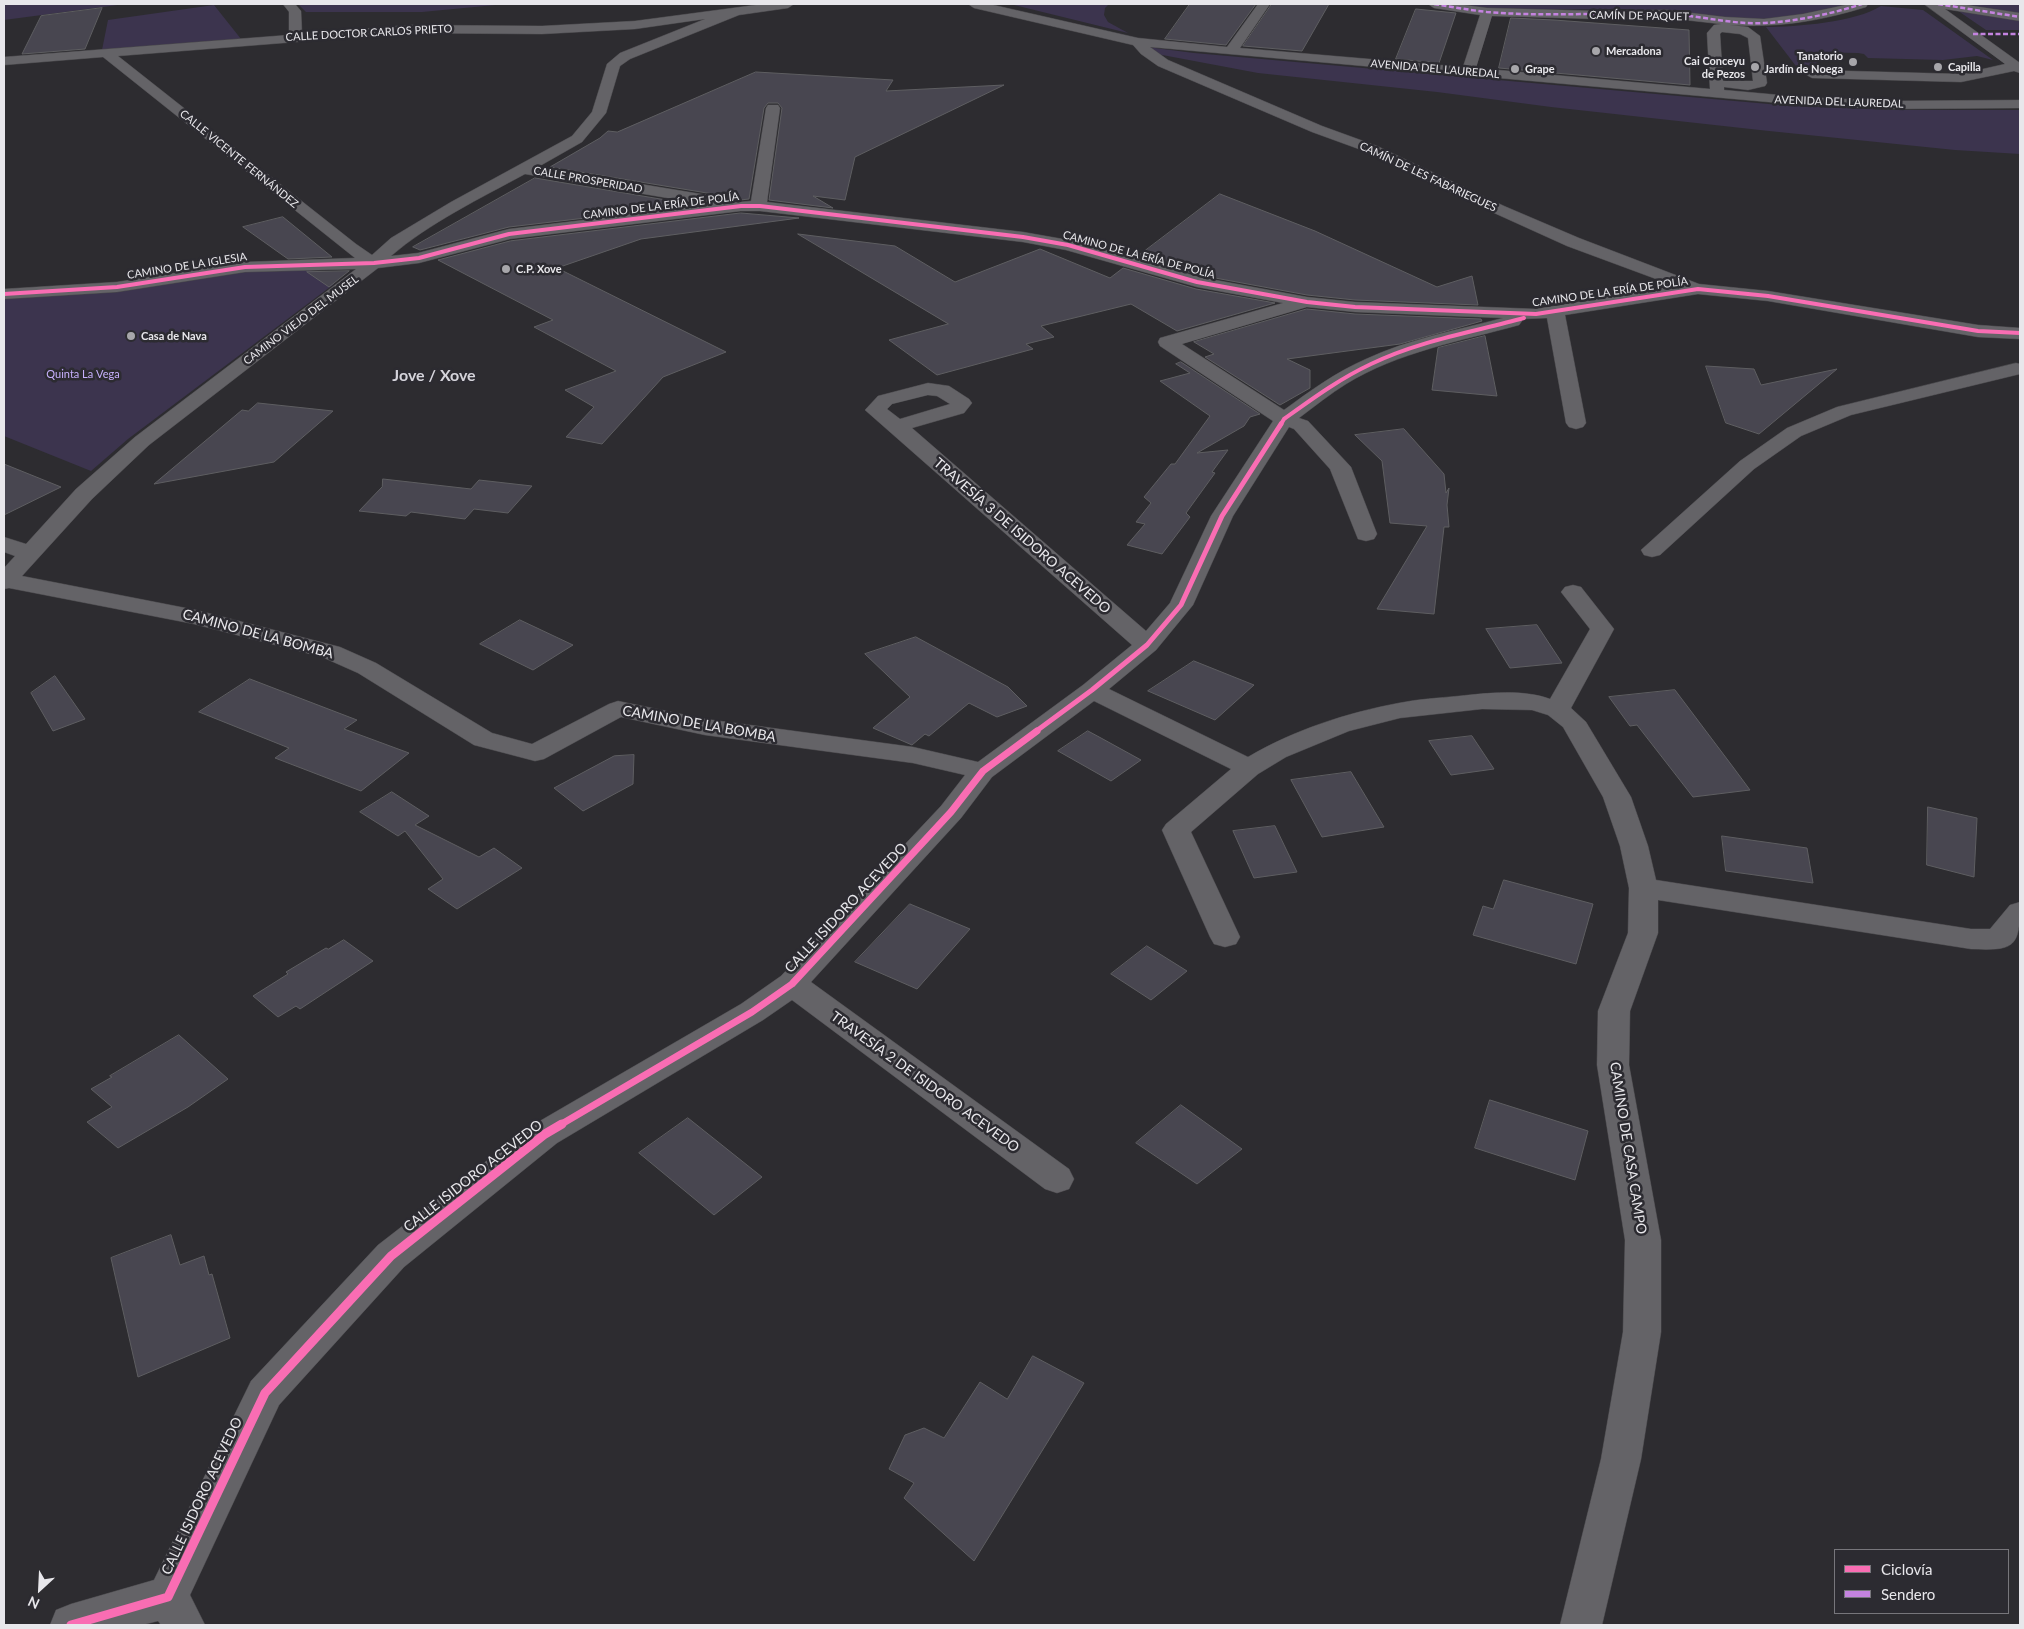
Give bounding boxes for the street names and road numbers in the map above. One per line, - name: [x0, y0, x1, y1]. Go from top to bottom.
- street label: CAMÍN DE PAQUET: [1589, 9, 1689, 23]
- street label: CALLE DOCTOR CARLOS PRIETO: [285, 22, 453, 44]
- street label: AVENIDA DEL LAUREDAL: [1370, 57, 1500, 81]
- street label: AVENIDA DEL LAUREDAL: [1774, 93, 1904, 111]
- street label: CALLE VICENTE FERNÁNDEZ: [177, 107, 301, 211]
- street label: CAMÍN DE LES FABARIEGUES: [1357, 139, 1499, 215]
- street label: CALLE PROSPERIDAD: [533, 164, 643, 196]
- street label: CAMINO DE LA ERÍA DE POLÍA: [582, 190, 740, 222]
- street label: CAMINO DE LA ERÍA DE POLÍA: [1061, 228, 1217, 282]
- street label: CAMINO DE LA IGLESIA: [126, 250, 248, 282]
- street label: CAMINO VIEJO DEL MUSEL: [241, 272, 361, 368]
- street label: CAMINO DE LA ERÍA DE POLÍA: [1531, 275, 1689, 309]
- street label: TRAVESÍA 3 DE ISIDORO ACEVEDO: [930, 455, 1114, 617]
- street label: CAMINO DE LA BOMBA: [181, 606, 335, 662]
- street label: CAMINO DE LA BOMBA: [621, 702, 777, 746]
- street label: CALLE ISIDORO ACEVEDO: [781, 839, 911, 977]
- street label: TRAVESÍA 2 DE ISIDORO ACEVEDO: [828, 1008, 1022, 1156]
- street label: CAMINO DE CASA CAMPO: [1606, 1061, 1650, 1235]
- street label: CALLE ISIDORO ACEVEDO: [400, 1117, 546, 1235]
- street label: CALLE ISIDORO ACEVEDO: [158, 1415, 246, 1577]

